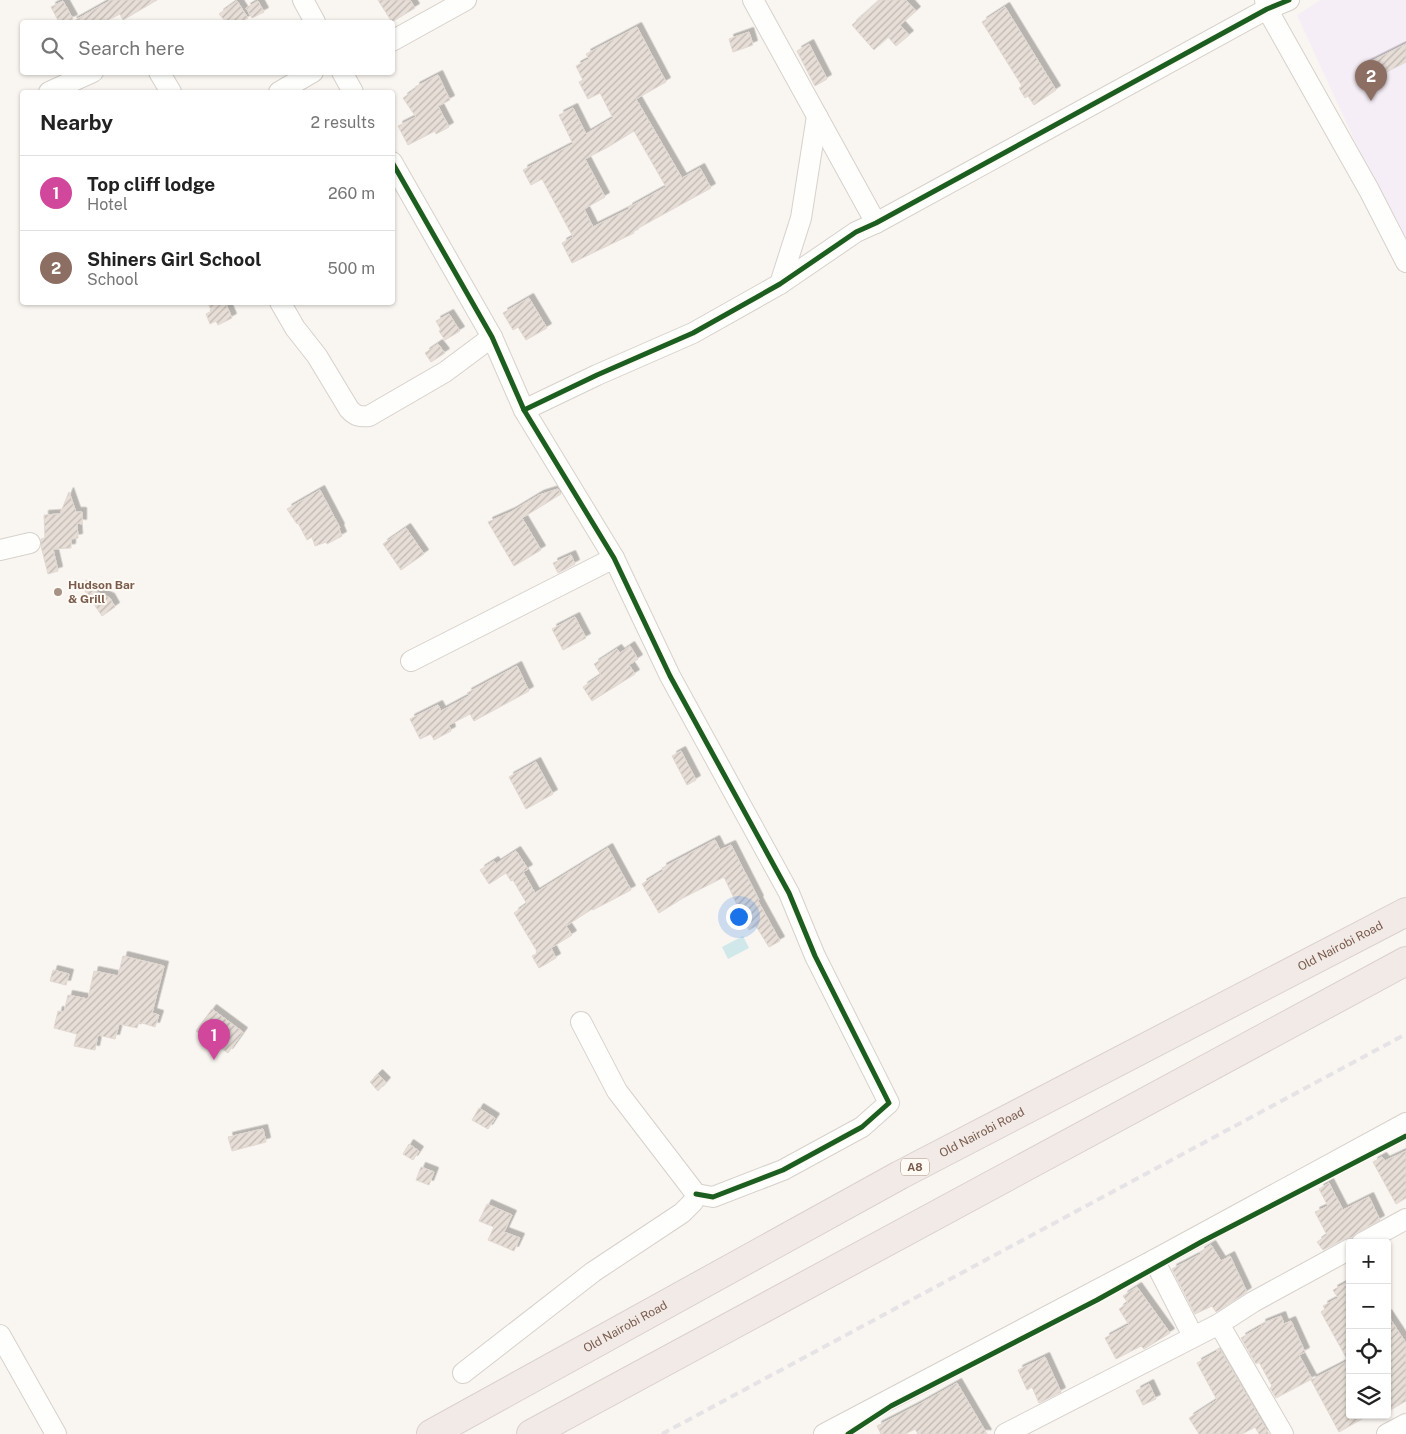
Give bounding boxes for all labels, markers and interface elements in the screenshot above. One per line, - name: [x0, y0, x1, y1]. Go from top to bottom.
- search box: [20, 20, 395, 75]
- icon: search: [38, 34, 66, 62]
- text: Search here: [78, 37, 185, 59]
- pin: 2: [1355, 60, 1387, 101]
- text: Nearby: [40, 110, 113, 135]
- text: 2 results: [310, 113, 375, 132]
- text: Top cliff lodge: [87, 173, 215, 195]
- text: 1: [53, 184, 59, 203]
- text: 260 m: [328, 184, 375, 203]
- text: Hotel: [87, 195, 128, 214]
- text: Shiners Girl School: [87, 248, 261, 270]
- text: 2: [51, 259, 61, 278]
- text: 500 m: [328, 259, 375, 278]
- text: School: [87, 270, 138, 289]
- place label: Hudson Bar & Grill: [68, 578, 135, 606]
- marker: Hudson Bar & Grill: [52, 586, 64, 598]
- your location: [726, 904, 752, 930]
- street label: Old Nairobi Road: [1295, 918, 1385, 974]
- pin: 1: [198, 1019, 230, 1060]
- street label: Old Nairobi Road: [937, 1105, 1027, 1160]
- road number: A8: [901, 1158, 929, 1176]
- map controls: [1346, 1239, 1391, 1419]
- button: +: [1346, 1239, 1391, 1284]
- button: −: [1346, 1284, 1391, 1329]
- street label: Old Nairobi Road: [581, 1298, 670, 1355]
- button: locate: [1346, 1329, 1391, 1374]
- button: layers: [1346, 1374, 1391, 1419]

